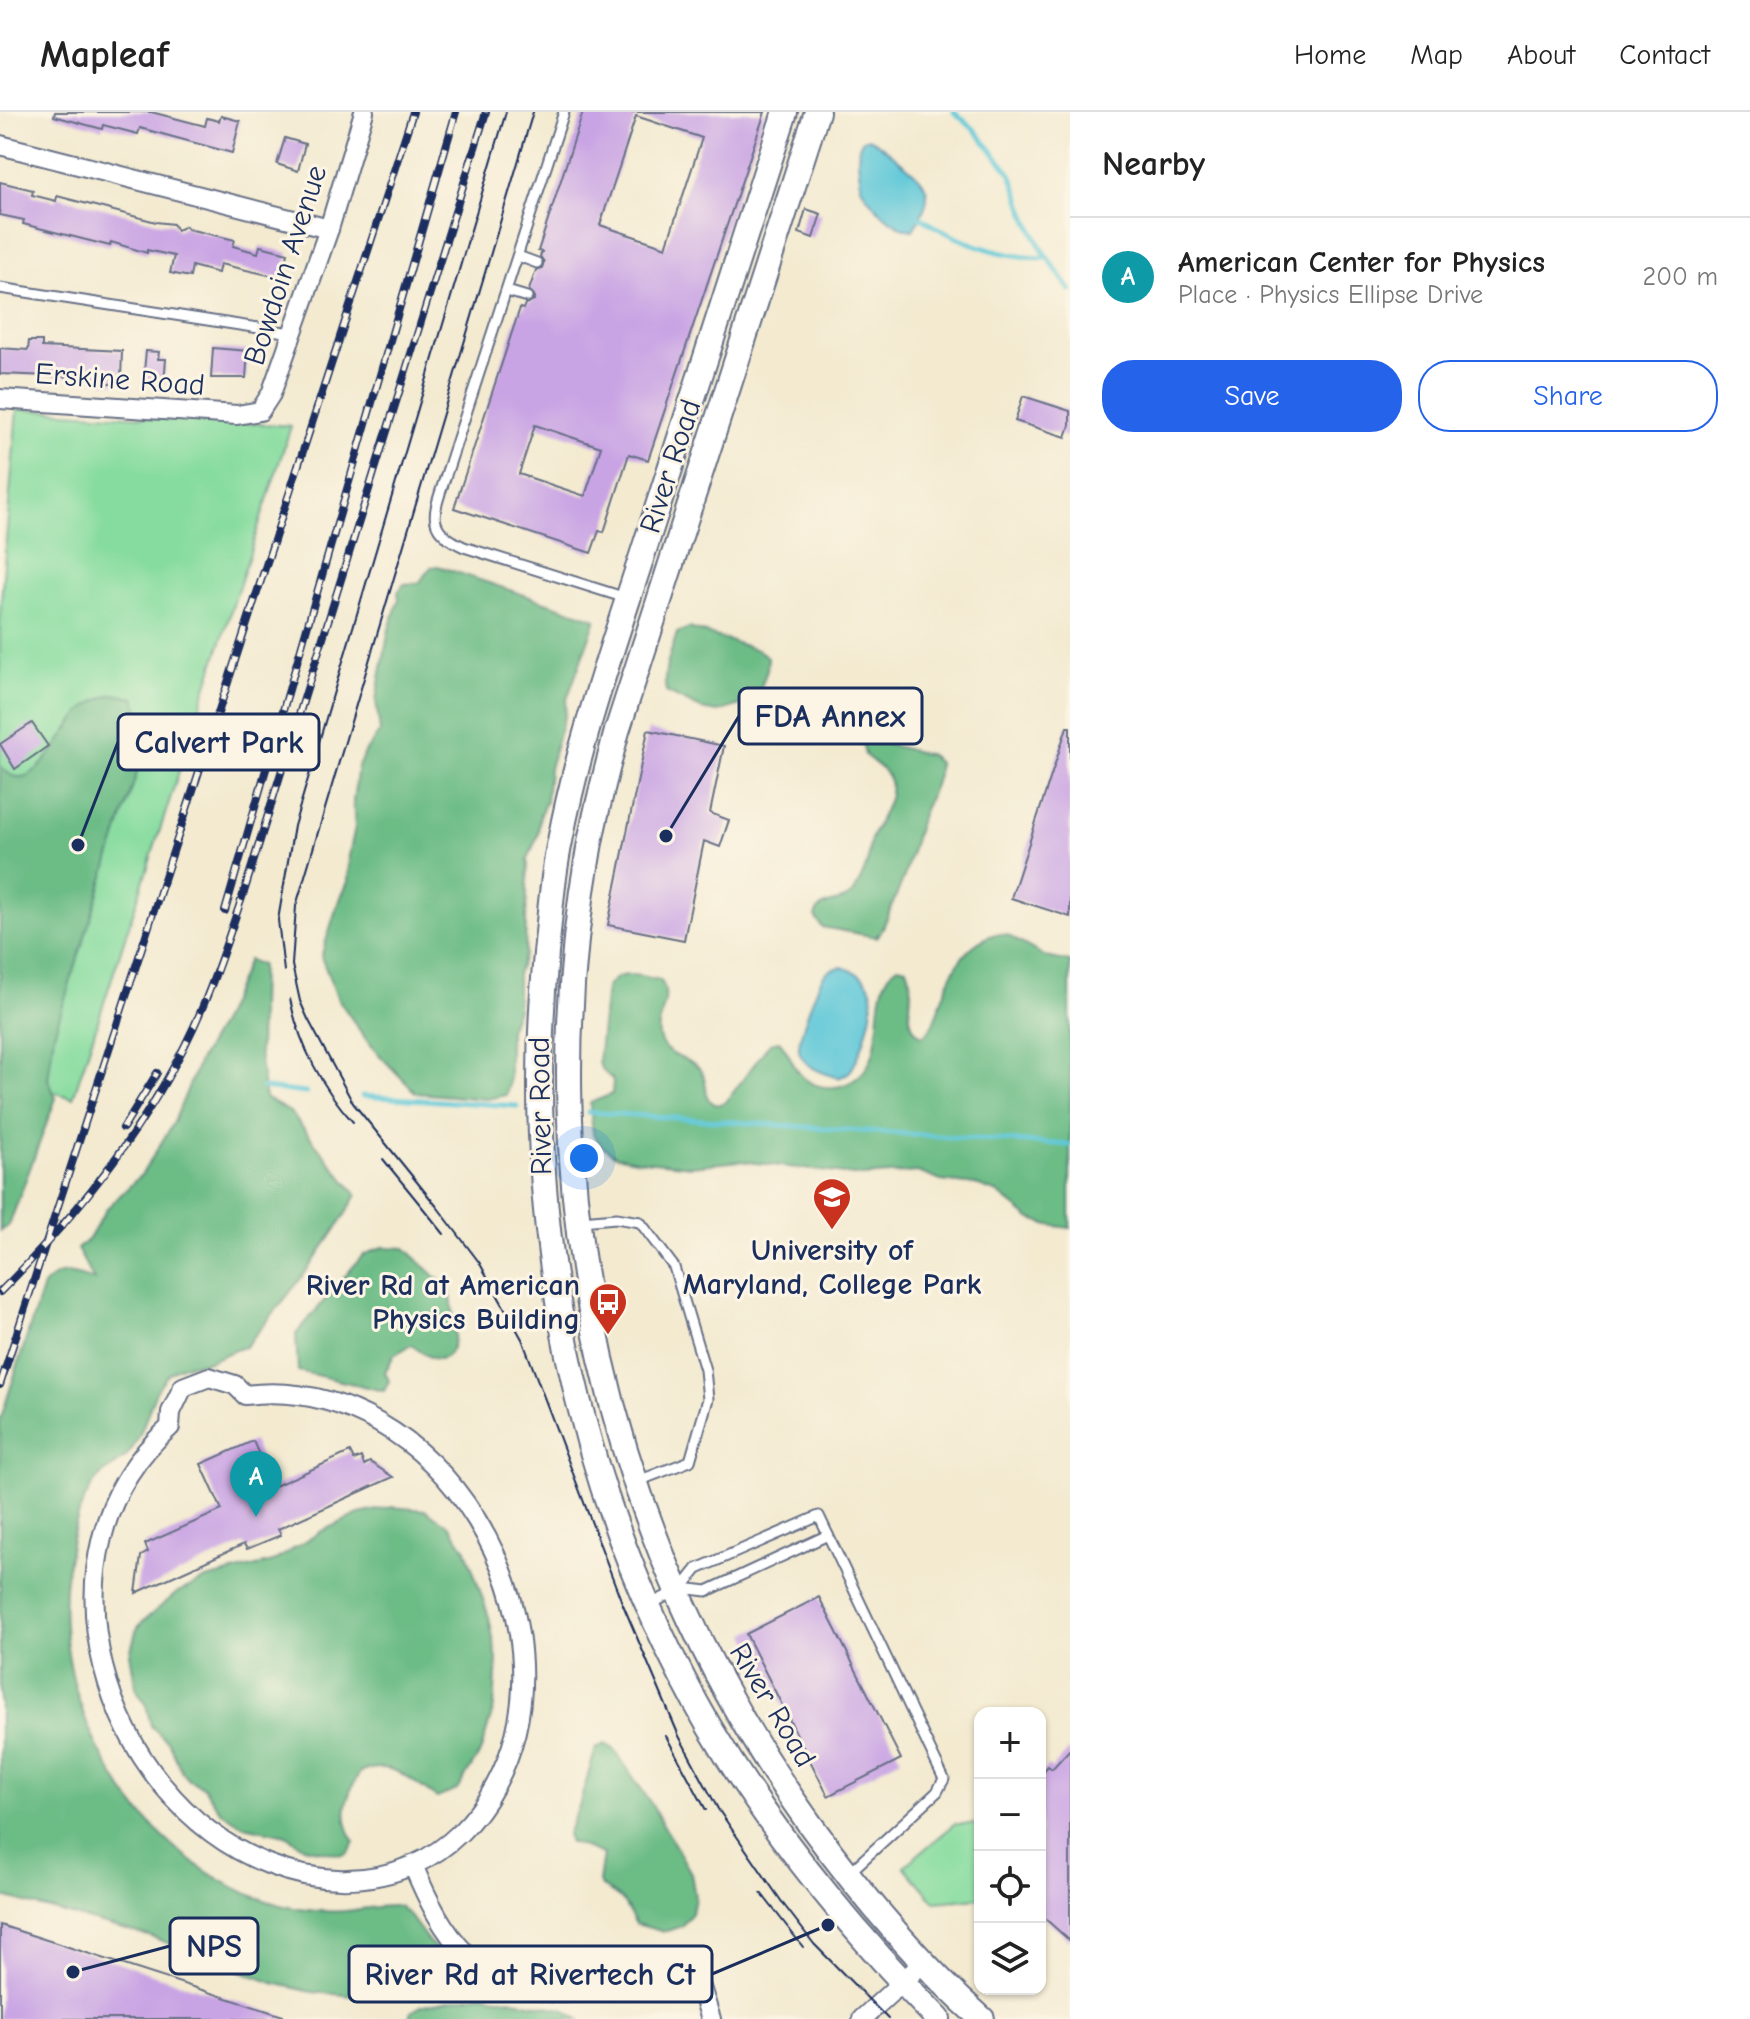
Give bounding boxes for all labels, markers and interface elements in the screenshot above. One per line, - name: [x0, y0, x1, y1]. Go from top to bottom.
- text: Mapleaf: [40, 33, 169, 77]
- text: Home: [1294, 39, 1366, 71]
- text: Map: [1410, 39, 1463, 71]
- text: About: [1507, 39, 1575, 71]
- text: Contact: [1619, 39, 1710, 71]
- text: Nearby: [1102, 144, 1205, 184]
- street label: Bowdoin Avenue: [237, 161, 334, 370]
- text: American Center for Physics: [1178, 245, 1545, 280]
- text: A: [1121, 262, 1135, 292]
- text: 200 m: [1643, 262, 1718, 292]
- text: Place · Physics Ellipse Drive: [1178, 280, 1483, 310]
- street label: Erskine Road: [34, 356, 206, 403]
- button: Save: [1102, 360, 1402, 432]
- button: Share: [1418, 360, 1718, 432]
- street label: River Road: [632, 395, 708, 537]
- callout: FDA Annex: [739, 688, 922, 744]
- text: FDA Annex: [754, 698, 906, 735]
- callout: Calvert Park: [118, 714, 319, 770]
- text: Calvert Park: [134, 724, 304, 761]
- street label: River Road: [522, 1037, 559, 1175]
- your location: [564, 1138, 604, 1178]
- school or university icon: University of Maryland, College Park: [811, 1176, 853, 1231]
- place label: University of Maryland, College Park: [683, 1233, 982, 1302]
- place label: River Rd at American Physics Building: [306, 1268, 580, 1337]
- bus stop icon: River Rd at American Physics Building: [587, 1281, 629, 1336]
- pin: A: [230, 1451, 282, 1517]
- street label: River Road: [722, 1637, 823, 1774]
- map controls: [974, 1707, 1046, 1995]
- button: +: [974, 1707, 1046, 1779]
- button: −: [974, 1779, 1046, 1851]
- button: locate: [974, 1851, 1046, 1923]
- callout: NPS: [170, 1918, 258, 1974]
- button: layers: [974, 1923, 1046, 1995]
- text: NPS: [186, 1928, 242, 1965]
- callout: River Rd at Rivertech Ct: [349, 1946, 712, 2002]
- text: River Rd at Rivertech Ct: [365, 1956, 696, 1993]

